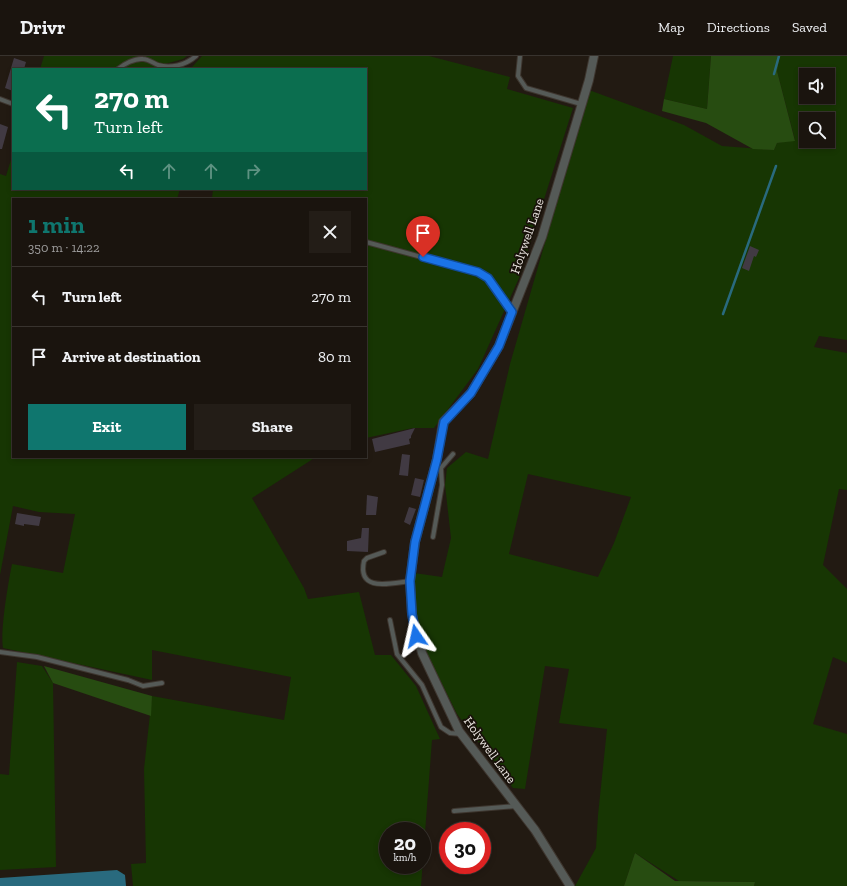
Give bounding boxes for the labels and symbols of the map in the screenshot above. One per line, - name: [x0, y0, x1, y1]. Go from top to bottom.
- street label: Holywell Lane: [507, 196, 547, 276]
- pin: [406, 216, 440, 257]
- position arrow: [395, 615, 437, 657]
- street label: Holywell Lane: [461, 714, 519, 786]
- speed limit sign: 30: [439, 822, 491, 874]

